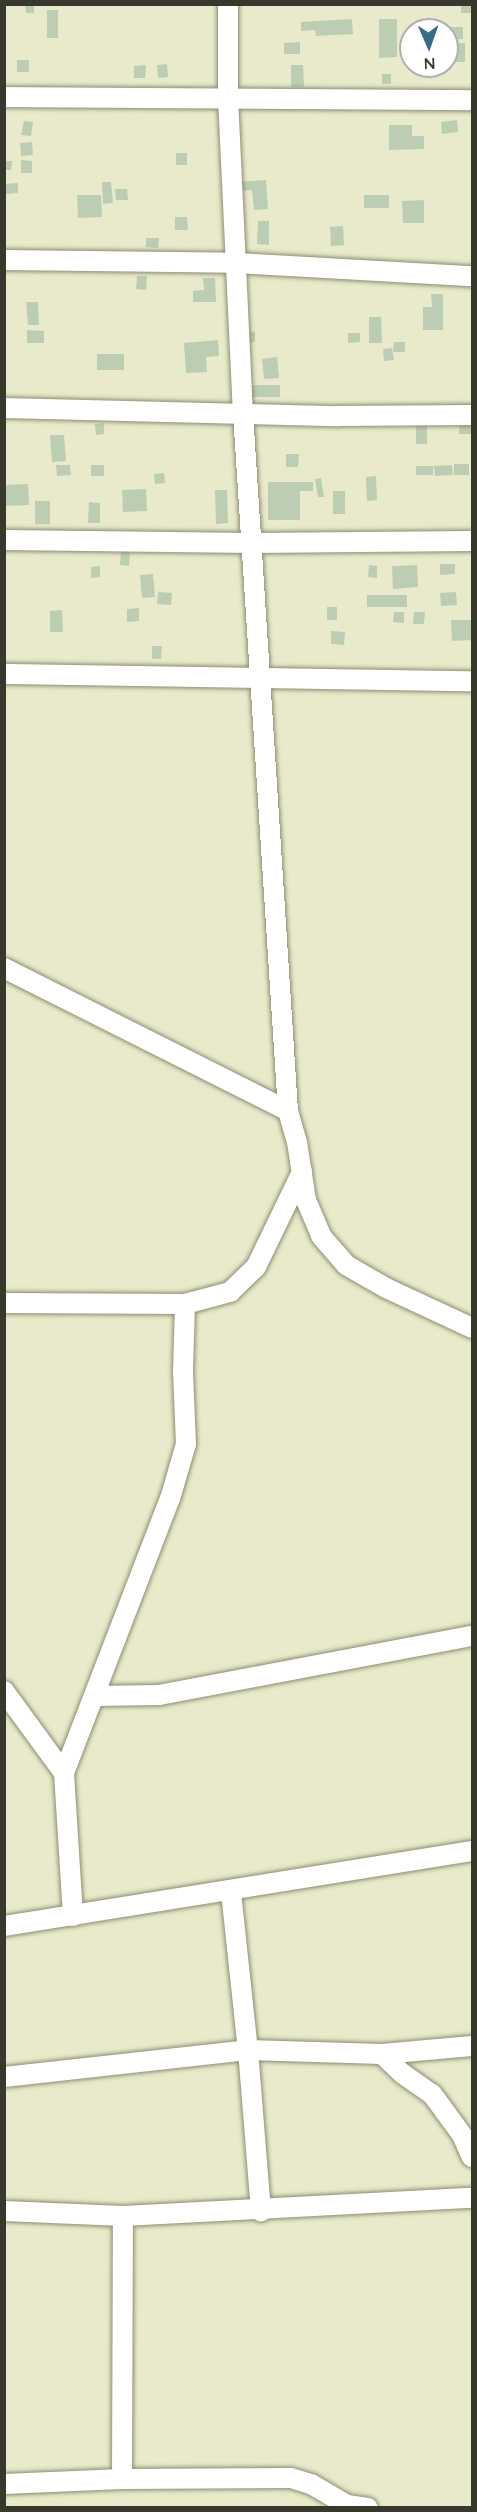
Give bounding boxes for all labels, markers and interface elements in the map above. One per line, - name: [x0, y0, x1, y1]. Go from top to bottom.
- north arrow: [399, 18, 459, 78]
- text: N: [423, 54, 436, 74]

